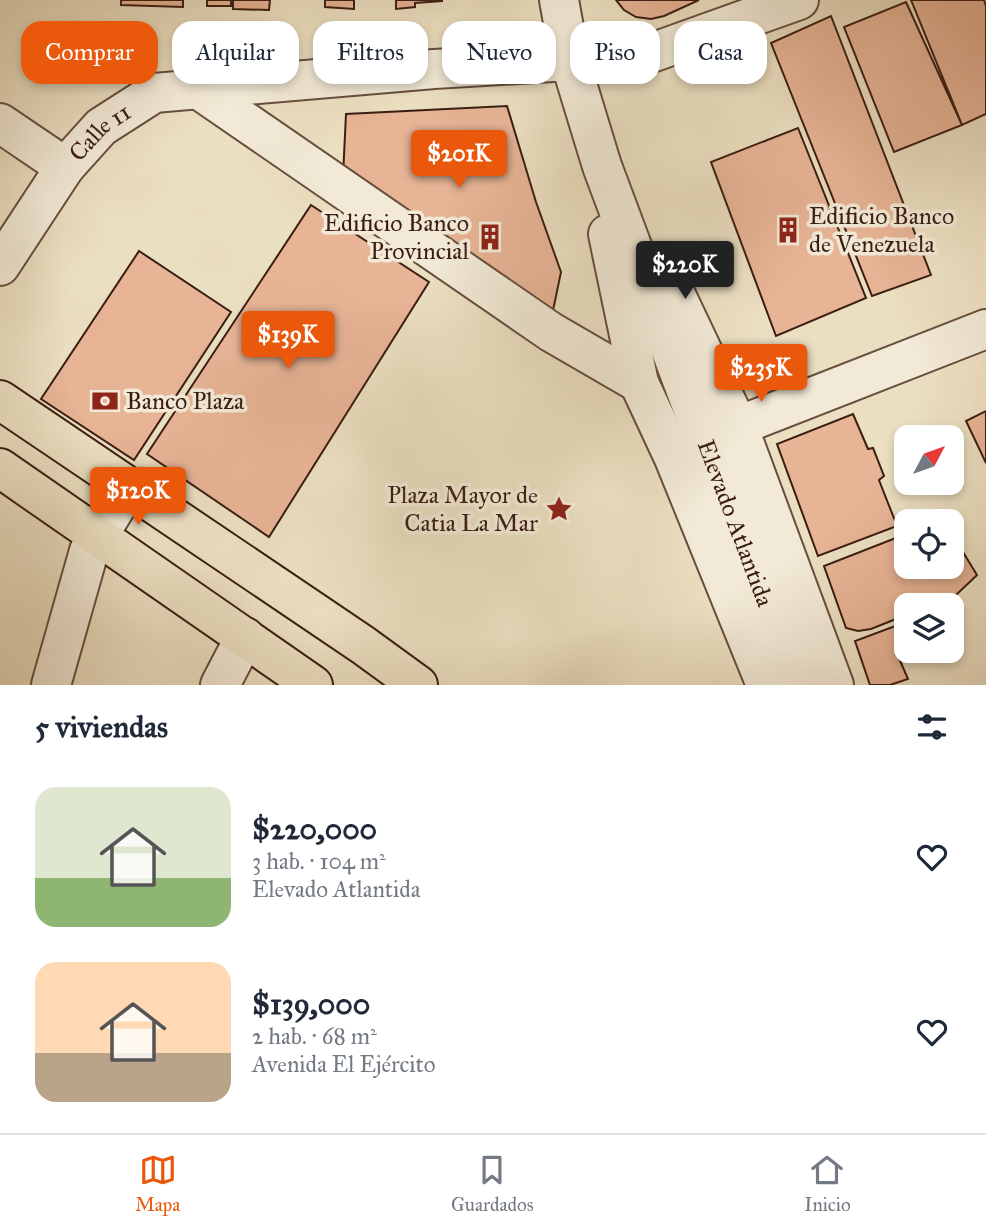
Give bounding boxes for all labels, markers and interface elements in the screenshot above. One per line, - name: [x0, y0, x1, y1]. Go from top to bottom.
- chip: Comprar: [21, 21, 158, 84]
- chip: Alquilar: [172, 21, 299, 84]
- chip: Filtros: [313, 21, 428, 84]
- chip: Nuevo: [442, 21, 556, 84]
- chip: Piso: [570, 21, 660, 84]
- chip: Casa: [674, 21, 767, 84]
- street label: Calle 11: [62, 97, 136, 168]
- pin: $201K: [410, 130, 508, 190]
- text: $201K: [427, 139, 491, 167]
- place label: Edificio Banco de Venezuela: [809, 201, 954, 259]
- place label: Edificio Banco Provincial: [324, 208, 470, 266]
- building icon: Edificio Banco de Venezuela: [773, 215, 803, 245]
- building icon: Edificio Banco Provincial: [475, 222, 505, 252]
- pin: $220K: [636, 242, 734, 301]
- text: $220K: [652, 250, 718, 278]
- pin: $139K: [239, 312, 337, 371]
- text: $139K: [258, 320, 318, 348]
- pin: $235K: [712, 344, 810, 404]
- text: $235K: [730, 353, 792, 381]
- bank icon: Banco Plaza: [90, 386, 120, 416]
- place label: Banco Plaza: [126, 386, 245, 416]
- north arrow: [894, 425, 964, 495]
- map controls: [894, 425, 964, 663]
- street label: Elevado Atlantida: [691, 436, 781, 612]
- pin: $120K: [89, 468, 187, 527]
- text: $120K: [106, 476, 170, 504]
- place label: Plaza Mayor de Catia La Mar: [387, 480, 538, 538]
- place icon: Plaza Mayor de Catia La Mar: [544, 494, 574, 524]
- button: locate: [894, 509, 964, 579]
- button: layers: [894, 593, 964, 663]
- icon: filters: [913, 708, 951, 746]
- text: 5 viviendas: [35, 709, 168, 745]
- text: $220,000: [252, 811, 377, 847]
- icon: home: [91, 815, 175, 899]
- icon: heart: [913, 838, 951, 876]
- text: 3 hab. · 104 m²: [252, 847, 386, 875]
- text: Elevado Atlantida: [252, 875, 420, 903]
- text: $139,000: [252, 986, 370, 1022]
- icon: home: [91, 990, 175, 1074]
- icon: heart: [913, 1013, 951, 1051]
- text: 2 hab. · 68 m²: [252, 1022, 377, 1050]
- text: Avenida El Ejército: [252, 1050, 435, 1078]
- tab: Mapa: [135, 1151, 180, 1216]
- tab: Guardados: [451, 1151, 534, 1216]
- tab: Inicio: [804, 1151, 851, 1216]

